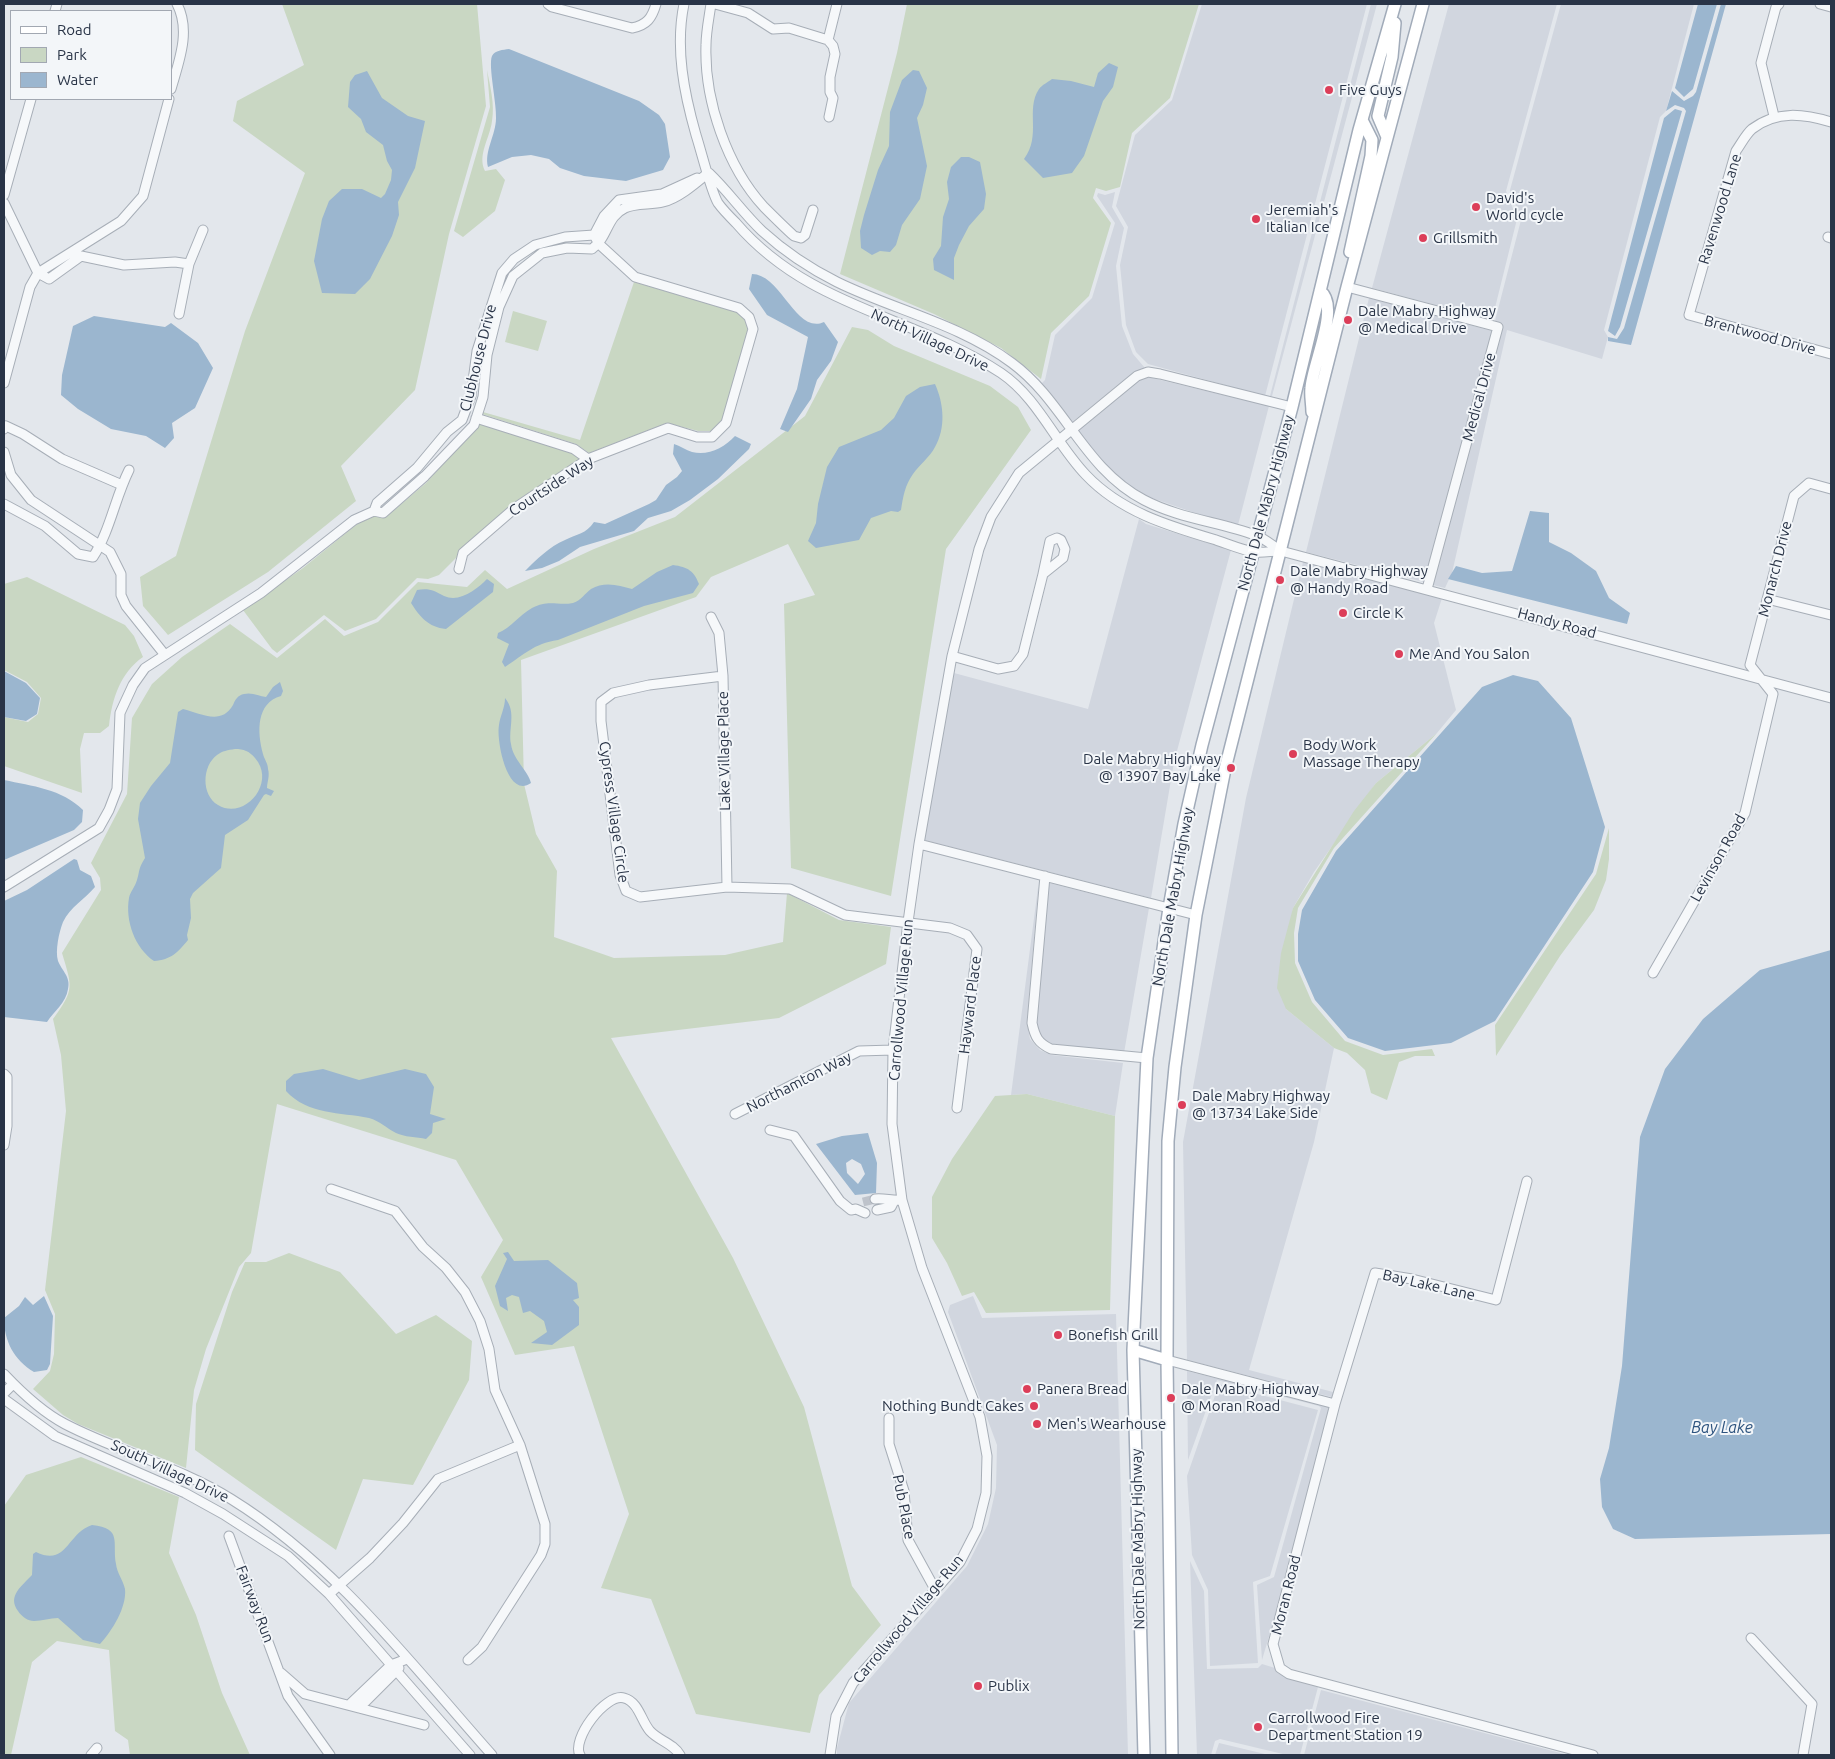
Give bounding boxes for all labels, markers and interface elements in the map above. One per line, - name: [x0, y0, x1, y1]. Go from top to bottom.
- legend: [10, 10, 172, 100]
- text: Road: [57, 21, 92, 38]
- text: Park: [57, 46, 87, 63]
- text: Water: [57, 71, 98, 88]
- place label: Five Guys: [1339, 81, 1402, 99]
- marker: Five Guys: [1323, 84, 1335, 96]
- street label: Ravenwood Lane: [1695, 152, 1745, 266]
- place label: David's World cycle: [1486, 189, 1564, 224]
- place label: Jeremiah's Italian Ice: [1266, 201, 1338, 236]
- marker: David's World cycle: [1470, 201, 1482, 213]
- marker: Jeremiah's Italian Ice: [1250, 213, 1262, 225]
- place label: Grillsmith: [1433, 229, 1498, 247]
- marker: Grillsmith: [1417, 232, 1429, 244]
- street label: Clubhouse Drive: [456, 302, 500, 414]
- place label: Dale Mabry Highway @ Medical Drive: [1358, 302, 1496, 337]
- street label: North Village Drive: [868, 305, 992, 375]
- street label: Brentwood Drive: [1702, 311, 1818, 359]
- marker: Dale Mabry Highway @ Medical Drive: [1342, 314, 1354, 326]
- street label: Medical Drive: [1459, 351, 1499, 443]
- street label: North Dale Mabry Highway: [1234, 413, 1298, 593]
- street label: Courtside Way: [505, 452, 597, 520]
- street label: Monarch Drive: [1754, 519, 1796, 619]
- place label: Dale Mabry Highway @ Handy Road: [1290, 562, 1428, 597]
- marker: Dale Mabry Highway @ Handy Road: [1274, 574, 1286, 586]
- place label: Circle K: [1353, 604, 1403, 622]
- street label: Handy Road: [1516, 604, 1598, 642]
- marker: Circle K: [1337, 607, 1349, 619]
- place label: Me And You Salon: [1409, 645, 1530, 663]
- marker: Me And You Salon: [1393, 648, 1405, 660]
- street label: Lake Village Place: [714, 691, 734, 811]
- place label: Body Work Massage Therapy: [1303, 736, 1419, 771]
- street label: Cypress Village Circle: [595, 740, 633, 884]
- marker: Body Work Massage Therapy: [1287, 748, 1299, 760]
- place label: Dale Mabry Highway @ 13907 Bay Lake: [1083, 750, 1221, 785]
- marker: Dale Mabry Highway @ 13907 Bay Lake: [1225, 762, 1237, 774]
- street label: North Dale Mabry Highway: [1148, 806, 1198, 988]
- street label: Levinson Road: [1687, 811, 1749, 905]
- street label: Carrollwood Village Run: [885, 918, 917, 1082]
- street label: Hayward Place: [955, 955, 985, 1055]
- street label: Northamton Way: [743, 1048, 855, 1116]
- place label: Dale Mabry Highway @ 13734 Lake Side: [1192, 1087, 1330, 1122]
- marker: Dale Mabry Highway @ 13734 Lake Side: [1176, 1099, 1188, 1111]
- street label: Bay Lake Lane: [1381, 1266, 1477, 1304]
- place label: Bonefish Grill: [1068, 1326, 1158, 1344]
- marker: Bonefish Grill: [1052, 1329, 1064, 1341]
- place label: Panera Bread: [1037, 1380, 1127, 1398]
- place label: Dale Mabry Highway @ Moran Road: [1181, 1380, 1319, 1415]
- marker: Panera Bread: [1021, 1383, 1033, 1395]
- marker: Dale Mabry Highway @ Moran Road: [1165, 1392, 1177, 1404]
- place label: Nothing Bundt Cakes: [882, 1397, 1024, 1415]
- marker: Nothing Bundt Cakes: [1028, 1400, 1040, 1412]
- place label: Men's Wearhouse: [1047, 1415, 1166, 1433]
- marker: Men's Wearhouse: [1031, 1418, 1043, 1430]
- water label: Bay Lake: [1691, 1418, 1753, 1438]
- street label: South Village Drive: [108, 1436, 232, 1506]
- street label: North Dale Mabry Highway: [1127, 1448, 1149, 1630]
- street label: Pub Place: [889, 1473, 919, 1541]
- street label: Carrollwood Village Run: [849, 1551, 967, 1687]
- street label: Moran Road: [1267, 1553, 1305, 1637]
- street label: Fairway Run: [232, 1563, 278, 1645]
- place label: Publix: [988, 1677, 1029, 1695]
- marker: Publix: [972, 1680, 984, 1692]
- place label: Carrollwood Fire Department Station 19: [1268, 1709, 1423, 1744]
- marker: Carrollwood Fire Department Station 19: [1252, 1721, 1264, 1733]

